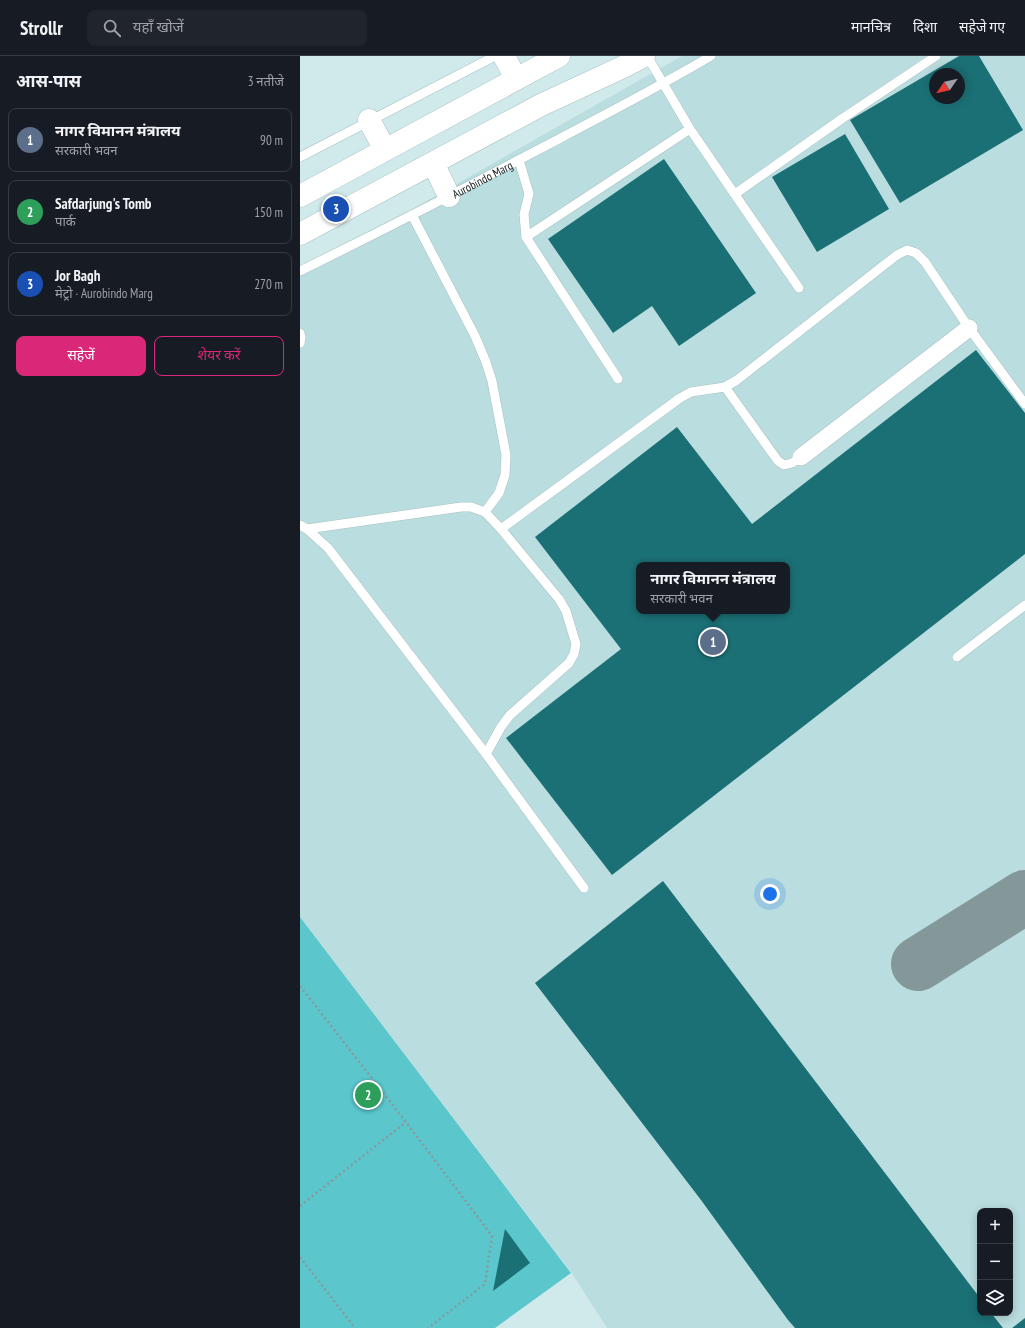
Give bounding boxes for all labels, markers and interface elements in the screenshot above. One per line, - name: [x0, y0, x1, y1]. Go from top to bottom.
- search box: [87, 10, 367, 46]
- text: Strollr: [20, 16, 63, 40]
- icon: search: [101, 17, 123, 39]
- text: यहाँ खोजें: [133, 17, 184, 36]
- text: मानचित्र: [851, 18, 891, 36]
- text: दिशा: [913, 18, 937, 36]
- text: सहेजे गए: [959, 18, 1005, 36]
- north arrow: [929, 68, 965, 104]
- text: आस-पास: [16, 70, 81, 92]
- text: 3 नतीजे: [248, 73, 284, 90]
- text: नागर विमानन मंत्रालय: [55, 121, 181, 140]
- text: 1: [27, 132, 33, 149]
- text: 90 m: [260, 132, 283, 149]
- text: सरकारी भवन: [55, 142, 117, 159]
- street label: Aurobindo Marg: [449, 157, 515, 201]
- text: Safdarjung's Tomb: [55, 194, 152, 213]
- pin: 3: [323, 194, 349, 224]
- text: 2: [27, 204, 33, 221]
- text: 150 m: [254, 204, 283, 221]
- text: पार्क: [55, 213, 76, 230]
- text: Jor Bagh: [55, 266, 100, 285]
- text: 3: [27, 276, 33, 293]
- text: 270 m: [254, 276, 283, 293]
- text: मेट्रो · Aurobindo Marg: [55, 285, 153, 302]
- button: सहेजें: [16, 336, 146, 376]
- button: शेयर करें: [154, 336, 284, 376]
- popup: [636, 562, 790, 614]
- text: नागर विमानन मंत्रालय: [650, 569, 776, 588]
- text: सरकारी भवन: [650, 590, 713, 607]
- pin: 1: [700, 627, 726, 657]
- your location: [760, 884, 780, 904]
- pin: 2: [355, 1080, 381, 1110]
- map controls: [977, 1208, 1013, 1316]
- button: +: [977, 1208, 1013, 1244]
- button: −: [977, 1244, 1013, 1280]
- button: layers: [977, 1280, 1013, 1316]

